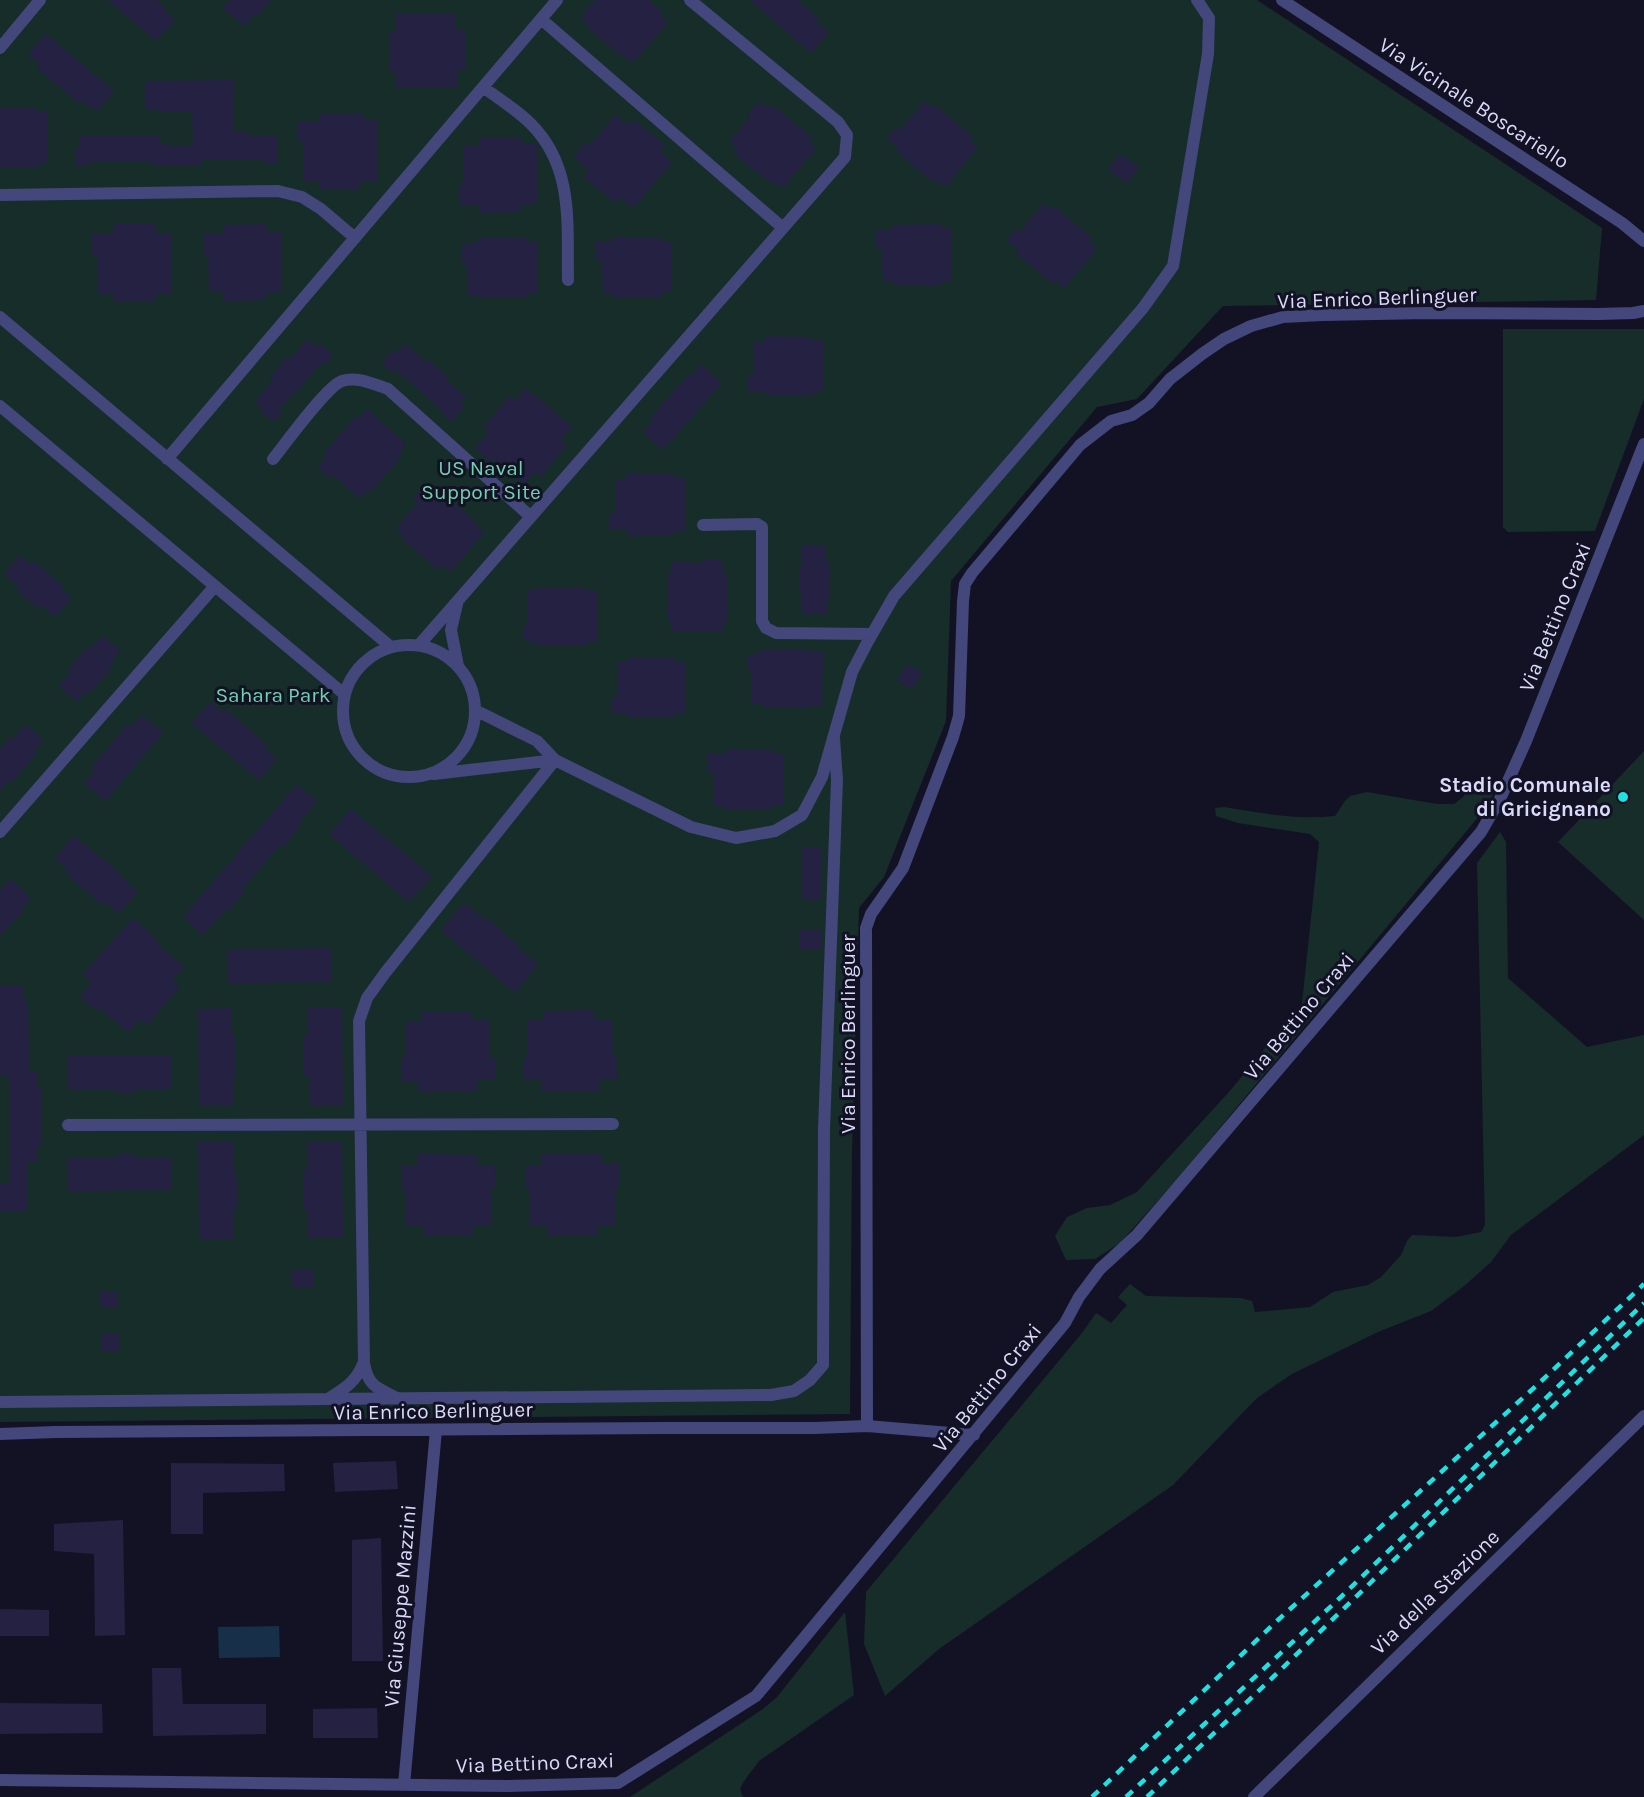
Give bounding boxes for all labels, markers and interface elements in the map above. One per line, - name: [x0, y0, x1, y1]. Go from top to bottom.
- street label: Via Vicinale Boscariello: [1375, 33, 1573, 173]
- street label: Via Enrico Berlinguer: [1277, 283, 1477, 313]
- park label: US Naval Support Site: [421, 456, 541, 504]
- street label: Via Bettino Craxi: [1514, 539, 1596, 695]
- park label: Sahara Park: [215, 683, 331, 707]
- place label: Stadio Comunale di Gricignano: [1439, 773, 1611, 821]
- marker: Stadio Comunale di Gricignano: [1616, 790, 1630, 804]
- street label: Via Enrico Berlinguer: [836, 934, 860, 1134]
- street label: Via Bettino Craxi: [1239, 948, 1359, 1084]
- street label: Via Bettino Craxi: [928, 1319, 1046, 1457]
- street label: Via Enrico Berlinguer: [333, 1397, 533, 1425]
- street label: Via Giuseppe Mazzini: [379, 1503, 421, 1709]
- street label: Via della Stazione: [1366, 1525, 1504, 1659]
- street label: Via Bettino Craxi: [455, 1748, 615, 1778]

